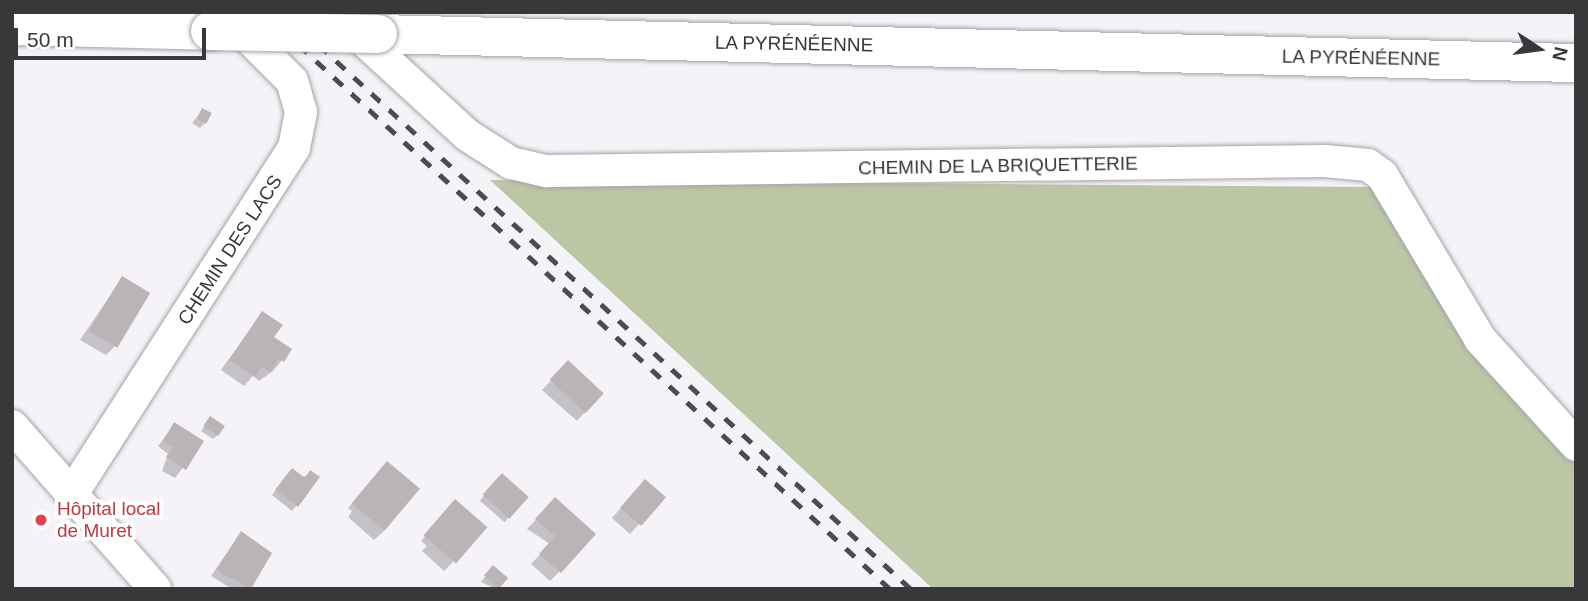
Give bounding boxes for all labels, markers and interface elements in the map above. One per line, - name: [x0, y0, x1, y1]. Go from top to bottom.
- scale bar: [18, 14, 210, 58]
- north arrow: [1504, 14, 1574, 84]
- text: 50 m: [27, 28, 74, 51]
- street label: LA PYRÉNÉENNE: [714, 31, 874, 57]
- street label: LA PYRÉNÉENNE: [1281, 45, 1441, 71]
- text: N: [1548, 45, 1572, 63]
- street label: CHEMIN DE LA BRIQUETTERIE: [857, 152, 1139, 180]
- street label: CHEMIN DES LACS: [173, 171, 287, 329]
- place label: Hôpital local de Muret: [57, 498, 160, 542]
- marker: Hôpital local de Muret: [31, 510, 51, 530]

